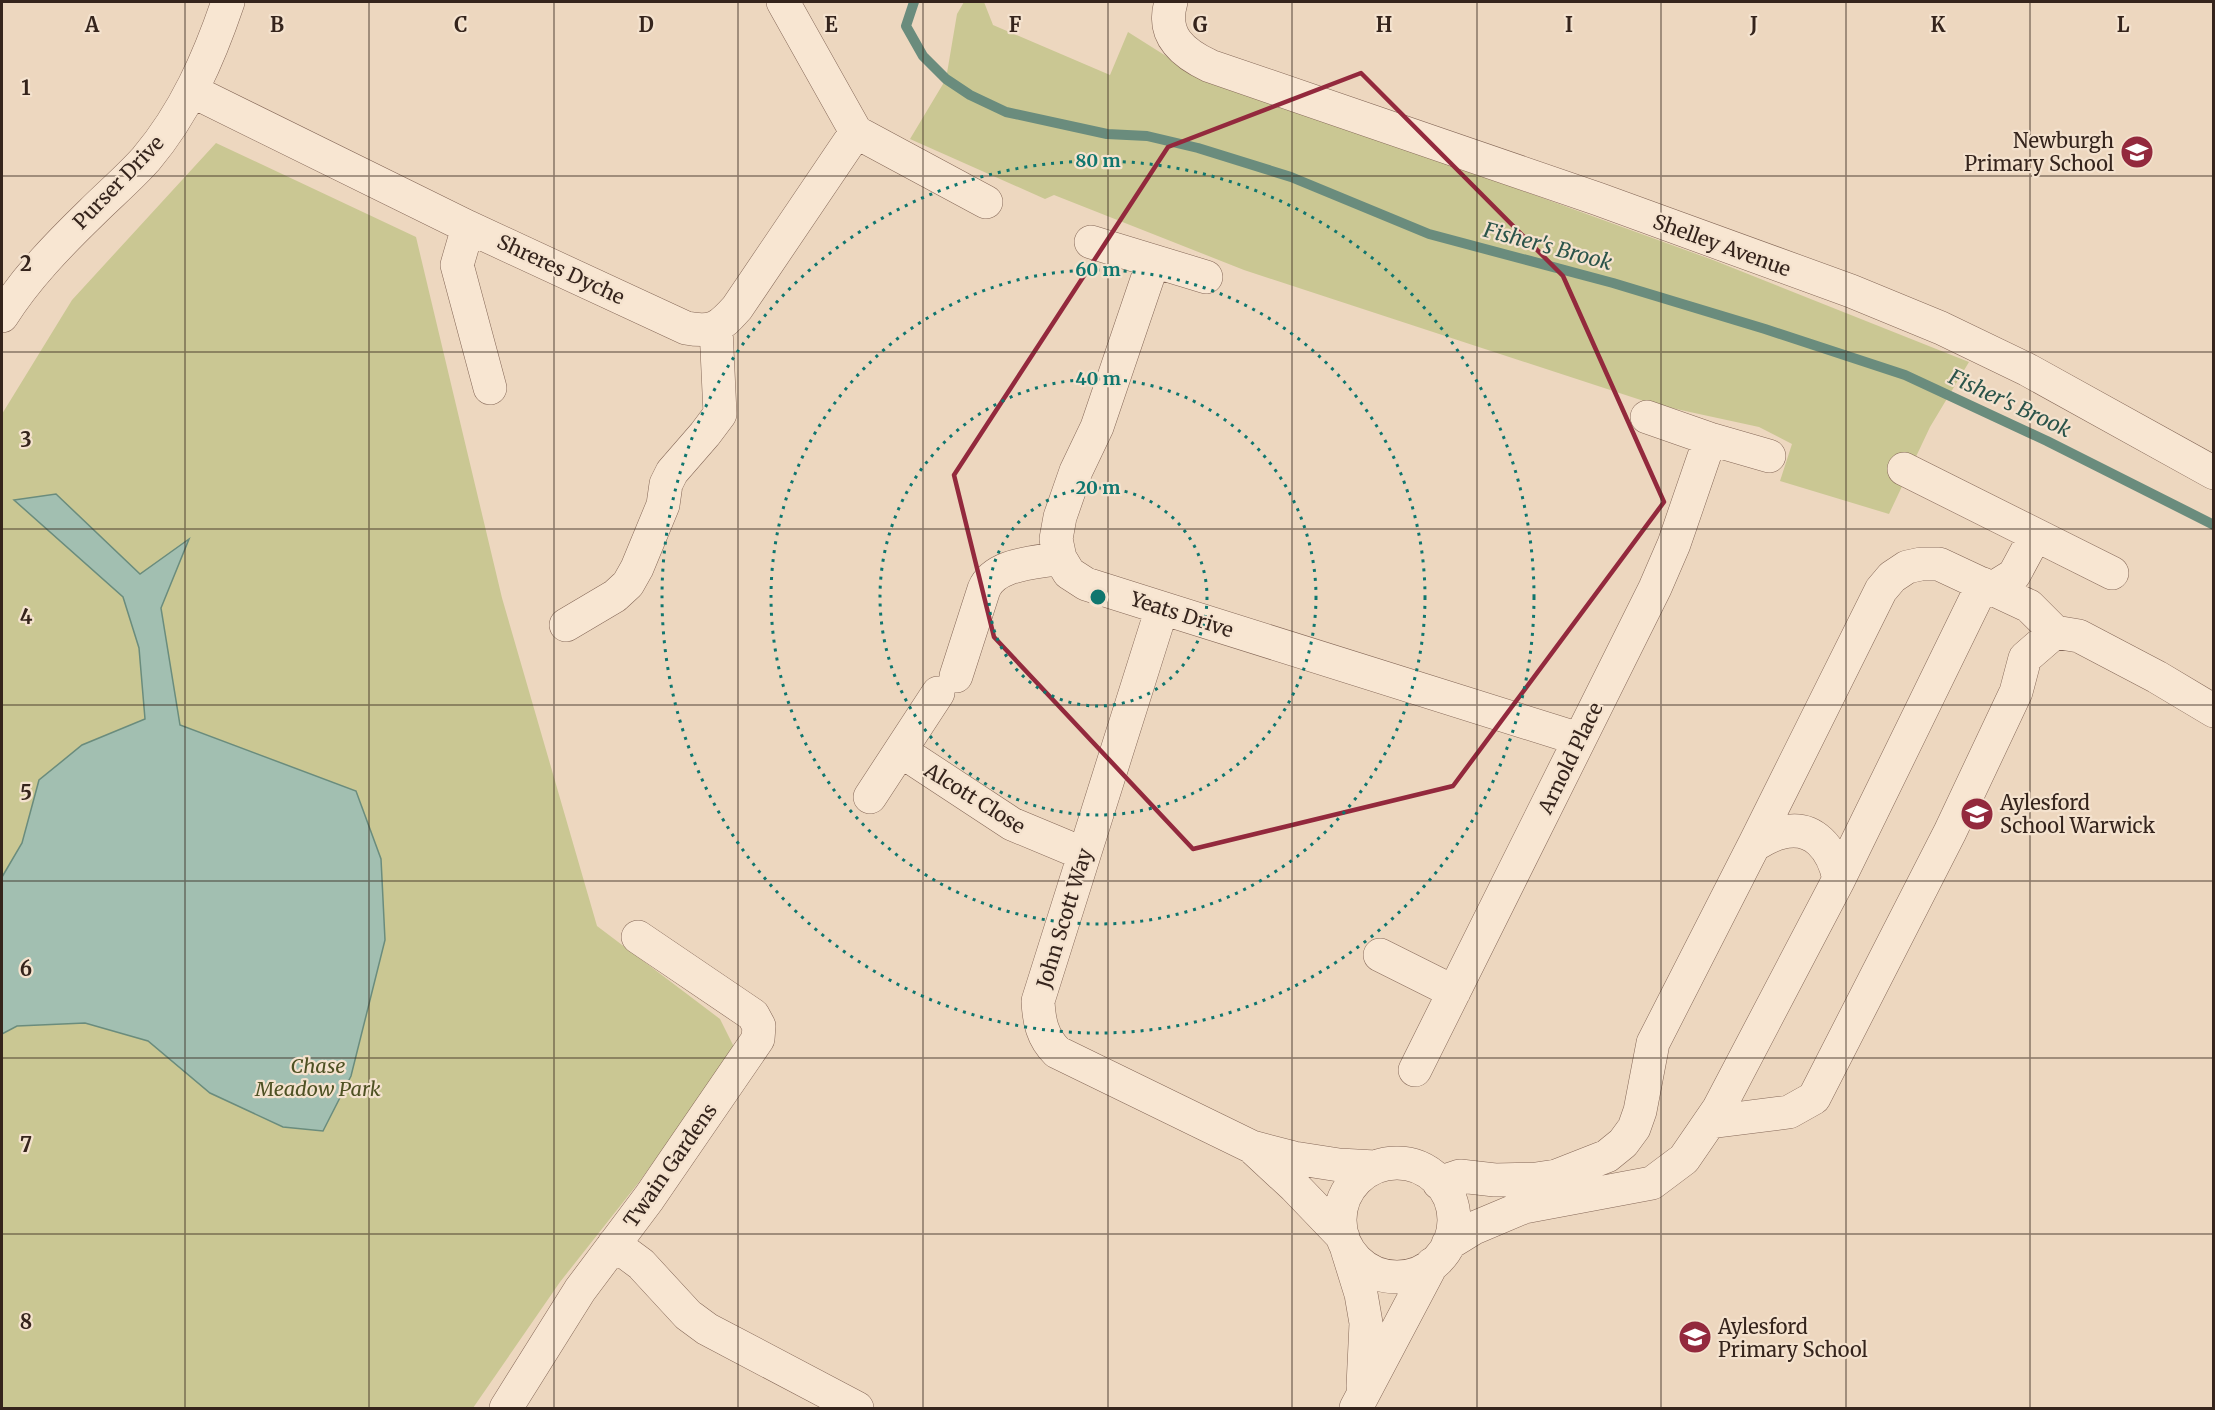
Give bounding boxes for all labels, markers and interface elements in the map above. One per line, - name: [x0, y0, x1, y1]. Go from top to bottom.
- text: A: [84, 12, 100, 37]
- text: B: [270, 12, 284, 37]
- text: C: [454, 12, 468, 37]
- text: D: [638, 12, 654, 37]
- text: E: [824, 12, 838, 37]
- text: F: [1009, 12, 1022, 37]
- text: G: [1193, 12, 1208, 37]
- text: H: [1376, 12, 1392, 37]
- text: I: [1565, 12, 1573, 37]
- text: J: [1749, 12, 1758, 37]
- text: K: [1931, 12, 1946, 37]
- text: L: [2117, 12, 2130, 37]
- text: 1: [21, 75, 31, 100]
- place label: Newburgh Primary School: [1964, 128, 2114, 176]
- street label: Purser Drive: [67, 130, 169, 234]
- school or university icon: Newburgh Primary School: [2119, 134, 2155, 170]
- text: 80 m: [1075, 149, 1121, 172]
- street label: Shelley Avenue: [1650, 209, 1794, 281]
- water label: Fisher's Brook: [1480, 216, 1616, 276]
- street label: Shreres Dyche: [493, 229, 629, 309]
- text: 2: [20, 251, 32, 276]
- text: 60 m: [1075, 258, 1121, 281]
- water label: Fisher's Brook: [1944, 362, 2076, 443]
- text: 40 m: [1075, 367, 1121, 390]
- text: 3: [20, 427, 32, 452]
- text: 20 m: [1076, 476, 1120, 499]
- street label: Yeats Drive: [1127, 585, 1237, 642]
- centre of rings: [1088, 587, 1108, 607]
- text: 4: [20, 604, 33, 629]
- street label: Arnold Place: [1532, 698, 1608, 819]
- street label: Alcott Close: [919, 757, 1030, 839]
- text: 5: [20, 780, 32, 805]
- place label: Aylesford School Warwick: [1999, 790, 2156, 838]
- school or university icon: Aylesford School Warwick: [1959, 796, 1995, 832]
- street label: John Scott Way: [1031, 845, 1097, 992]
- text: 6: [20, 956, 32, 981]
- park label: Chase Meadow Park: [254, 1053, 381, 1101]
- street label: Twain Gardens: [618, 1098, 722, 1232]
- text: 7: [20, 1132, 32, 1157]
- text: 8: [20, 1309, 32, 1334]
- place label: Aylesford Primary School: [1717, 1314, 1868, 1362]
- school or university icon: Aylesford Primary School: [1677, 1319, 1713, 1355]

